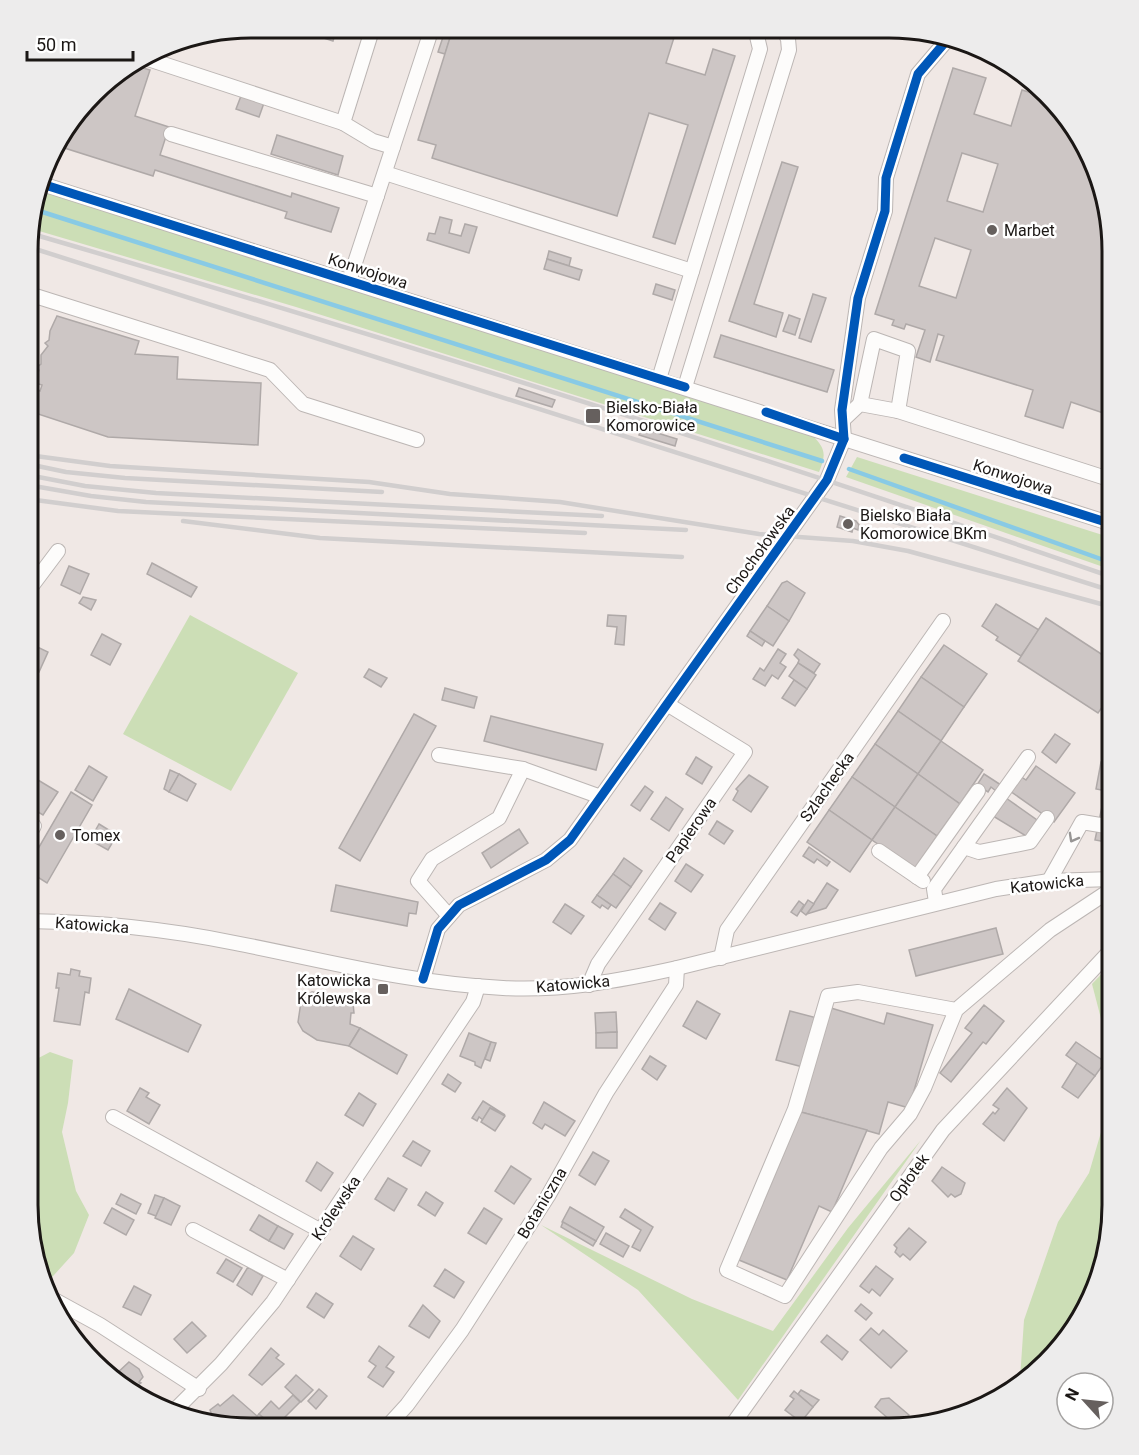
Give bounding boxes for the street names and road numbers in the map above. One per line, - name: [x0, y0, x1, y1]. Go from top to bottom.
- street label: Konwojowa: [326, 249, 410, 293]
- street label: Konwojowa: [971, 455, 1055, 499]
- street label: Chochołowska: [721, 502, 799, 598]
- street label: Szlachecka: [796, 748, 858, 826]
- street label: Papierowa: [662, 794, 720, 866]
- street label: Katowicka: [1009, 871, 1085, 897]
- street label: Katowicka: [54, 913, 130, 937]
- street label: Katowicka: [535, 971, 611, 997]
- street label: Opłotek: [885, 1149, 933, 1206]
- street label: Botaniczna: [513, 1164, 571, 1242]
- street label: Królewska: [307, 1172, 365, 1244]

